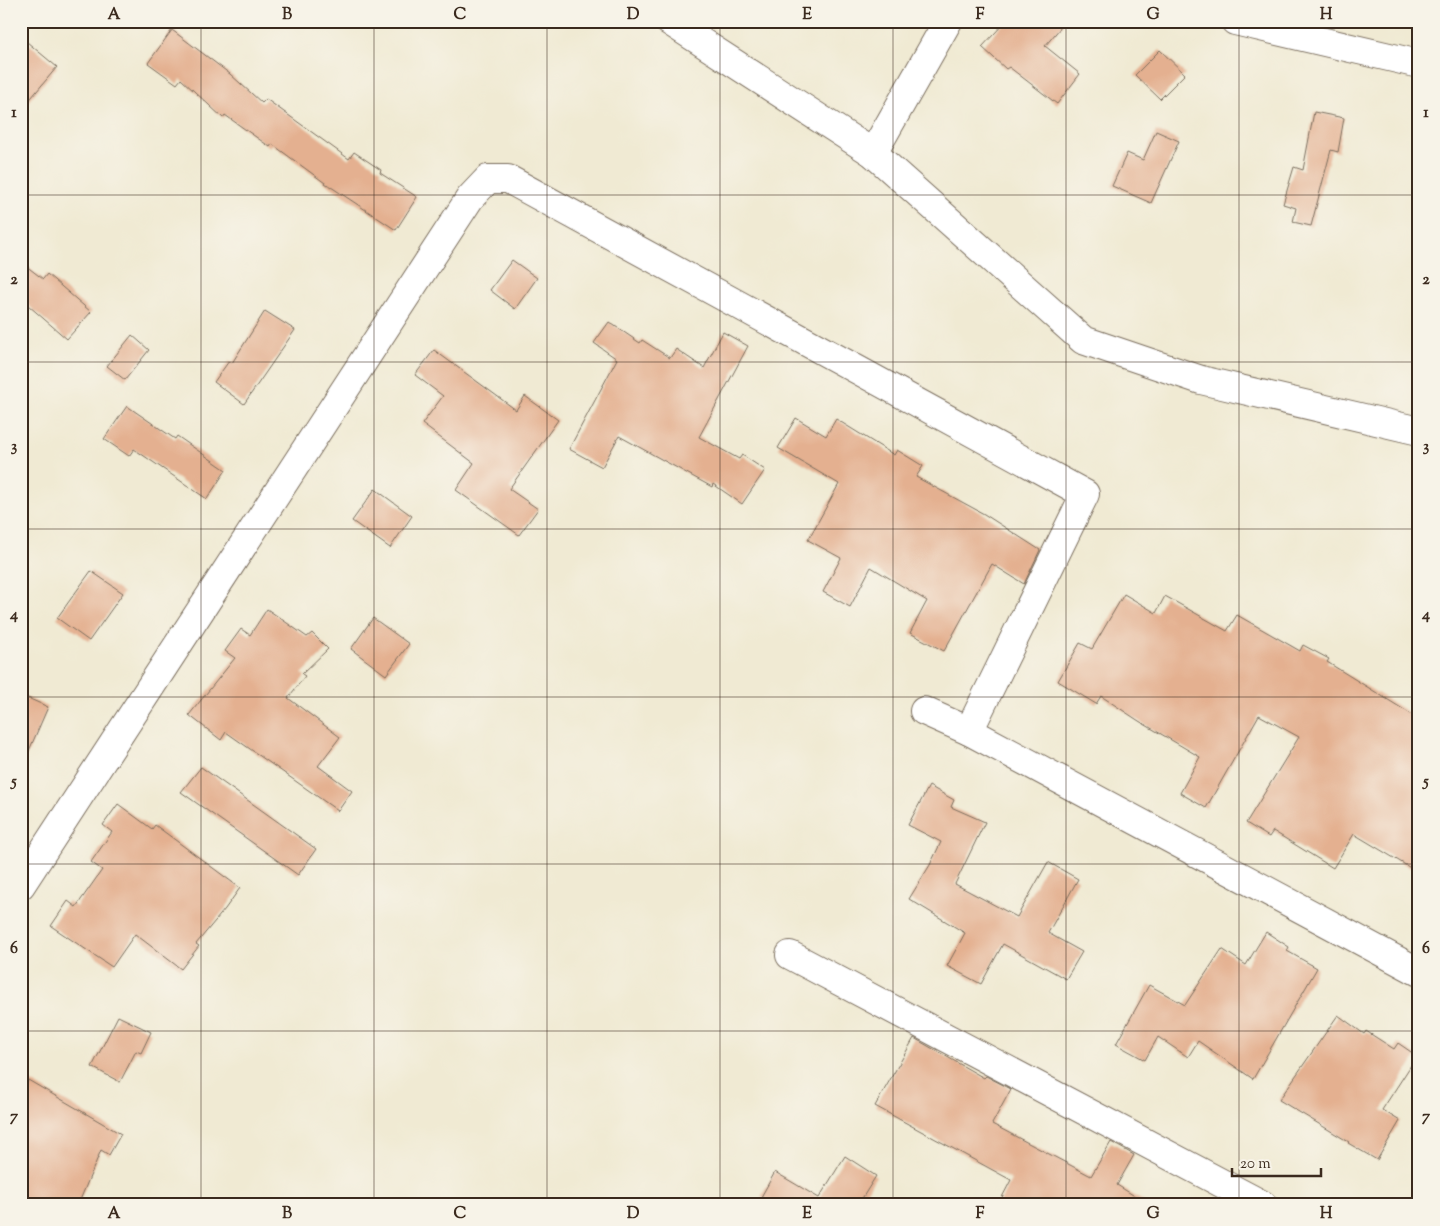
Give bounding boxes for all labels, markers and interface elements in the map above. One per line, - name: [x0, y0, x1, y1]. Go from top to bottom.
- text: A: [108, 4, 121, 27]
- text: B: [282, 4, 292, 27]
- text: C: [454, 4, 467, 27]
- text: D: [627, 4, 640, 27]
- text: E: [802, 4, 812, 27]
- text: F: [976, 4, 985, 27]
- text: G: [1146, 4, 1160, 27]
- text: H: [1320, 4, 1333, 27]
- text: 1: [11, 102, 17, 125]
- text: 1: [1423, 102, 1429, 125]
- text: 2: [10, 269, 18, 292]
- text: 2: [1422, 269, 1430, 292]
- text: 3: [11, 436, 18, 459]
- text: 3: [1423, 436, 1430, 459]
- text: 4: [9, 604, 18, 627]
- text: 4: [1421, 604, 1430, 627]
- text: 5: [9, 771, 17, 794]
- text: 5: [1421, 771, 1429, 794]
- text: 6: [10, 938, 18, 961]
- text: 6: [1422, 938, 1430, 961]
- text: 7: [10, 1106, 19, 1129]
- text: 7: [1422, 1106, 1431, 1129]
- scale bar: [1232, 1146, 1321, 1178]
- text: 20 m: [1240, 1154, 1271, 1175]
- text: A: [108, 1203, 121, 1226]
- text: B: [282, 1203, 292, 1226]
- text: C: [454, 1203, 467, 1226]
- text: D: [627, 1203, 640, 1226]
- text: E: [802, 1203, 812, 1226]
- text: F: [976, 1203, 985, 1226]
- text: G: [1146, 1203, 1160, 1226]
- text: H: [1320, 1203, 1333, 1226]

